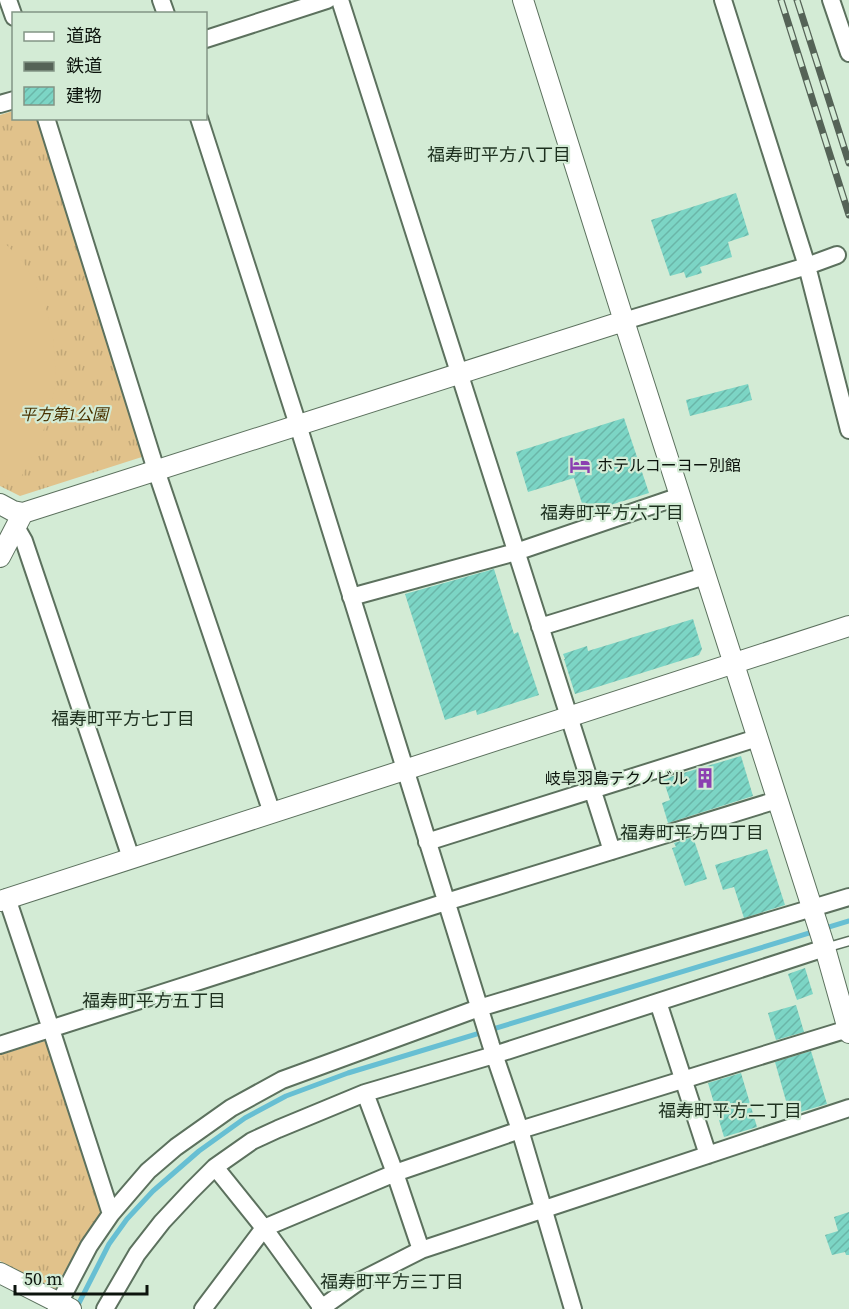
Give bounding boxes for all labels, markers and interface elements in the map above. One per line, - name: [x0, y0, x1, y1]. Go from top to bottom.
- legend: [12, 12, 207, 120]
- text: 道路: [66, 23, 102, 48]
- text: 鉄道: [66, 53, 102, 78]
- text: 建物: [66, 83, 102, 108]
- district label: 福寿町平方八丁目: [427, 142, 571, 167]
- park label: 平方第1公園: [20, 403, 110, 425]
- hotel icon: ホテルコーヨー別館: [568, 453, 592, 477]
- place label: ホテルコーヨー別館: [597, 454, 741, 476]
- district label: 福寿町平方六丁目: [540, 500, 684, 525]
- district label: 福寿町平方七丁目: [51, 706, 195, 731]
- building icon: 岐阜羽島テクノビル: [693, 766, 717, 790]
- place label: 岐阜羽島テクノビル: [545, 767, 688, 789]
- district label: 福寿町平方四丁目: [620, 820, 764, 845]
- district label: 福寿町平方五丁目: [82, 988, 226, 1013]
- district label: 福寿町平方二丁目: [658, 1098, 802, 1123]
- scale bar: [15, 1258, 147, 1296]
- text: 50 m: [24, 1266, 62, 1291]
- district label: 福寿町平方三丁目: [320, 1269, 464, 1294]

